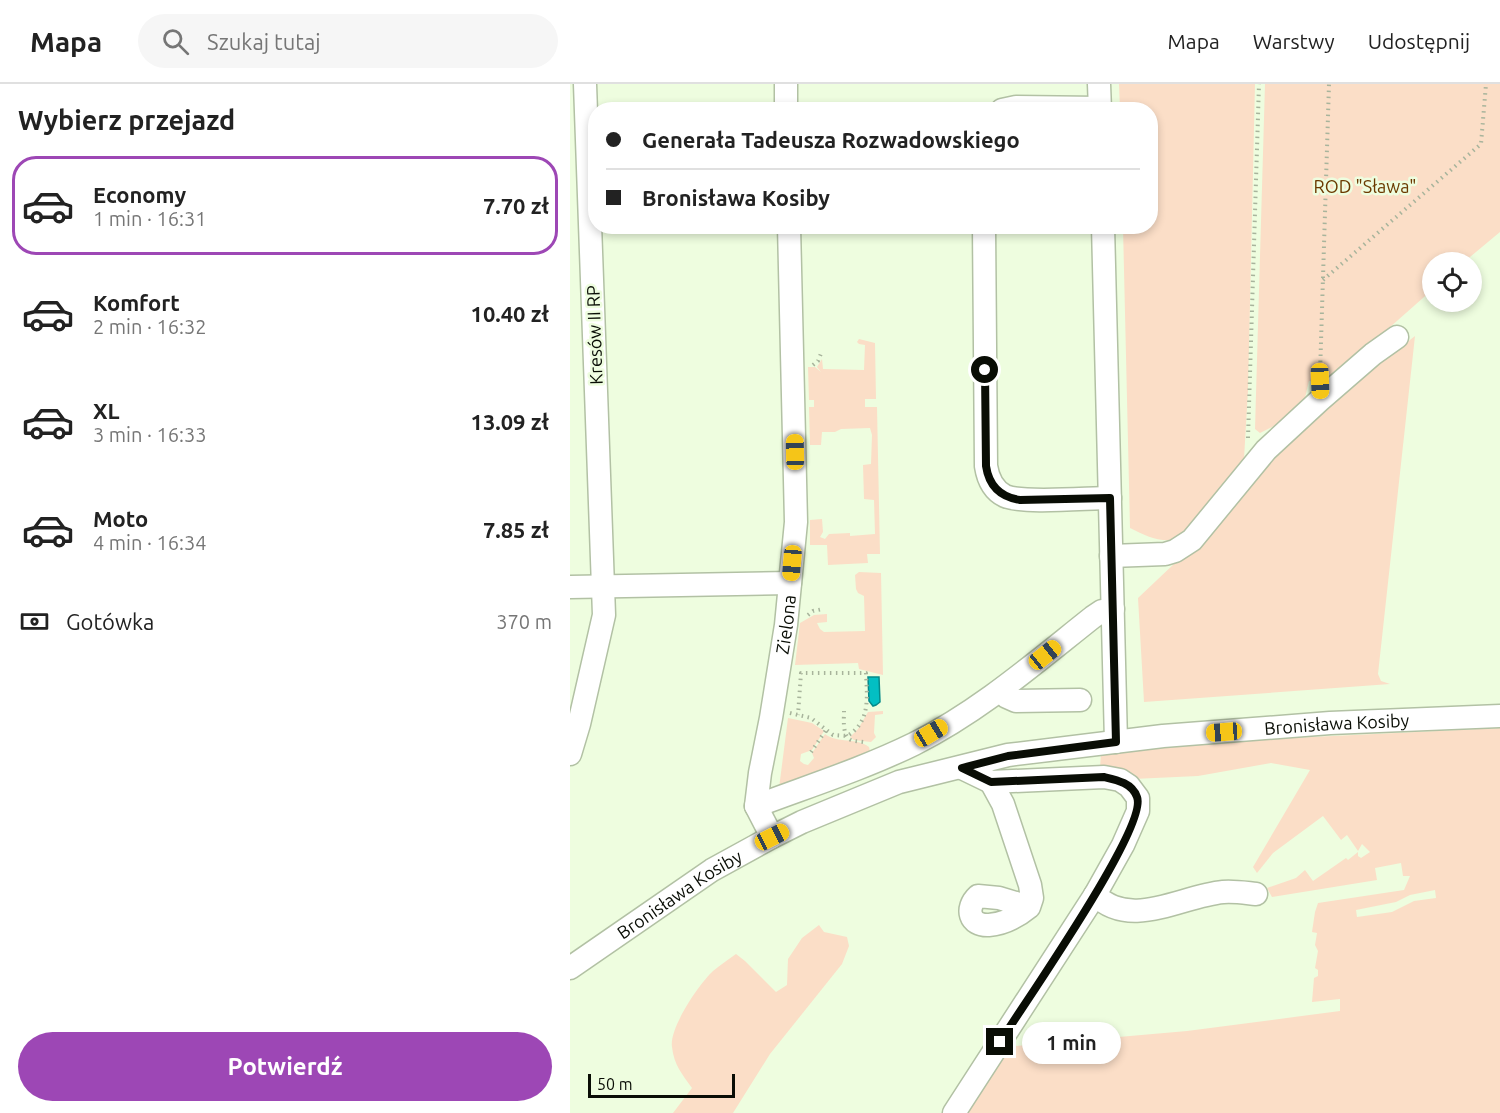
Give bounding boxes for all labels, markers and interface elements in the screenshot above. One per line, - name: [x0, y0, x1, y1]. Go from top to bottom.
- search box: [138, 14, 558, 68]
- icon: search: [159, 25, 192, 58]
- text: Mapa: [30, 26, 102, 57]
- text: Szukaj tutaj: [207, 29, 321, 54]
- text: Mapa: [1168, 29, 1220, 53]
- text: Warstwy: [1253, 29, 1335, 53]
- text: Udostępnij: [1368, 29, 1470, 53]
- text: Wybierz przejazd: [18, 105, 235, 135]
- text: Generała Tadeusza Rozwadowskiego: [642, 127, 1020, 152]
- park label: ROD "Sława": [1314, 176, 1416, 196]
- icon: car: [21, 179, 75, 233]
- text: Economy: [93, 182, 186, 207]
- text: Bronisława Kosiby: [642, 185, 830, 210]
- text: 7.70 zł: [483, 193, 549, 218]
- text: 1 min · 16:31: [93, 207, 207, 230]
- map controls: [1422, 252, 1482, 312]
- button: locate: [1422, 252, 1482, 312]
- street label: Kresów II RP: [582, 285, 606, 385]
- icon: car: [21, 287, 75, 341]
- text: Komfort: [93, 290, 180, 315]
- text: 10.40 zł: [470, 301, 549, 326]
- text: 2 min · 16:32: [93, 315, 207, 338]
- route start: [971, 356, 998, 383]
- car: [1310, 363, 1330, 399]
- icon: car: [21, 395, 75, 449]
- text: XL: [93, 398, 120, 423]
- text: 13.09 zł: [470, 409, 549, 434]
- text: 3 min · 16:33: [93, 423, 207, 446]
- car: [786, 434, 804, 470]
- icon: car: [21, 503, 75, 557]
- text: Moto: [93, 506, 148, 531]
- text: 7.85 zł: [483, 517, 549, 542]
- text: 4 min · 16:34: [93, 531, 207, 554]
- car: [781, 544, 803, 582]
- street label: Zielona: [771, 594, 799, 655]
- icon: cash: [18, 605, 51, 638]
- text: Gotówka: [66, 609, 154, 634]
- text: 370 m: [496, 610, 552, 633]
- car: [1025, 637, 1065, 673]
- street label: Bronisława Kosiby: [1263, 710, 1410, 738]
- car: [911, 716, 951, 750]
- car: [1205, 722, 1243, 742]
- car: [752, 821, 792, 853]
- street label: Bronisława Kosiby: [613, 846, 745, 943]
- callout: 1 min: [1021, 1021, 1120, 1063]
- route end: [986, 1028, 1013, 1055]
- text: 1 min: [1046, 1031, 1097, 1054]
- button: Potwierdź: [18, 1032, 552, 1101]
- scale bar: [588, 1071, 735, 1098]
- text: 50 m: [597, 1075, 633, 1093]

